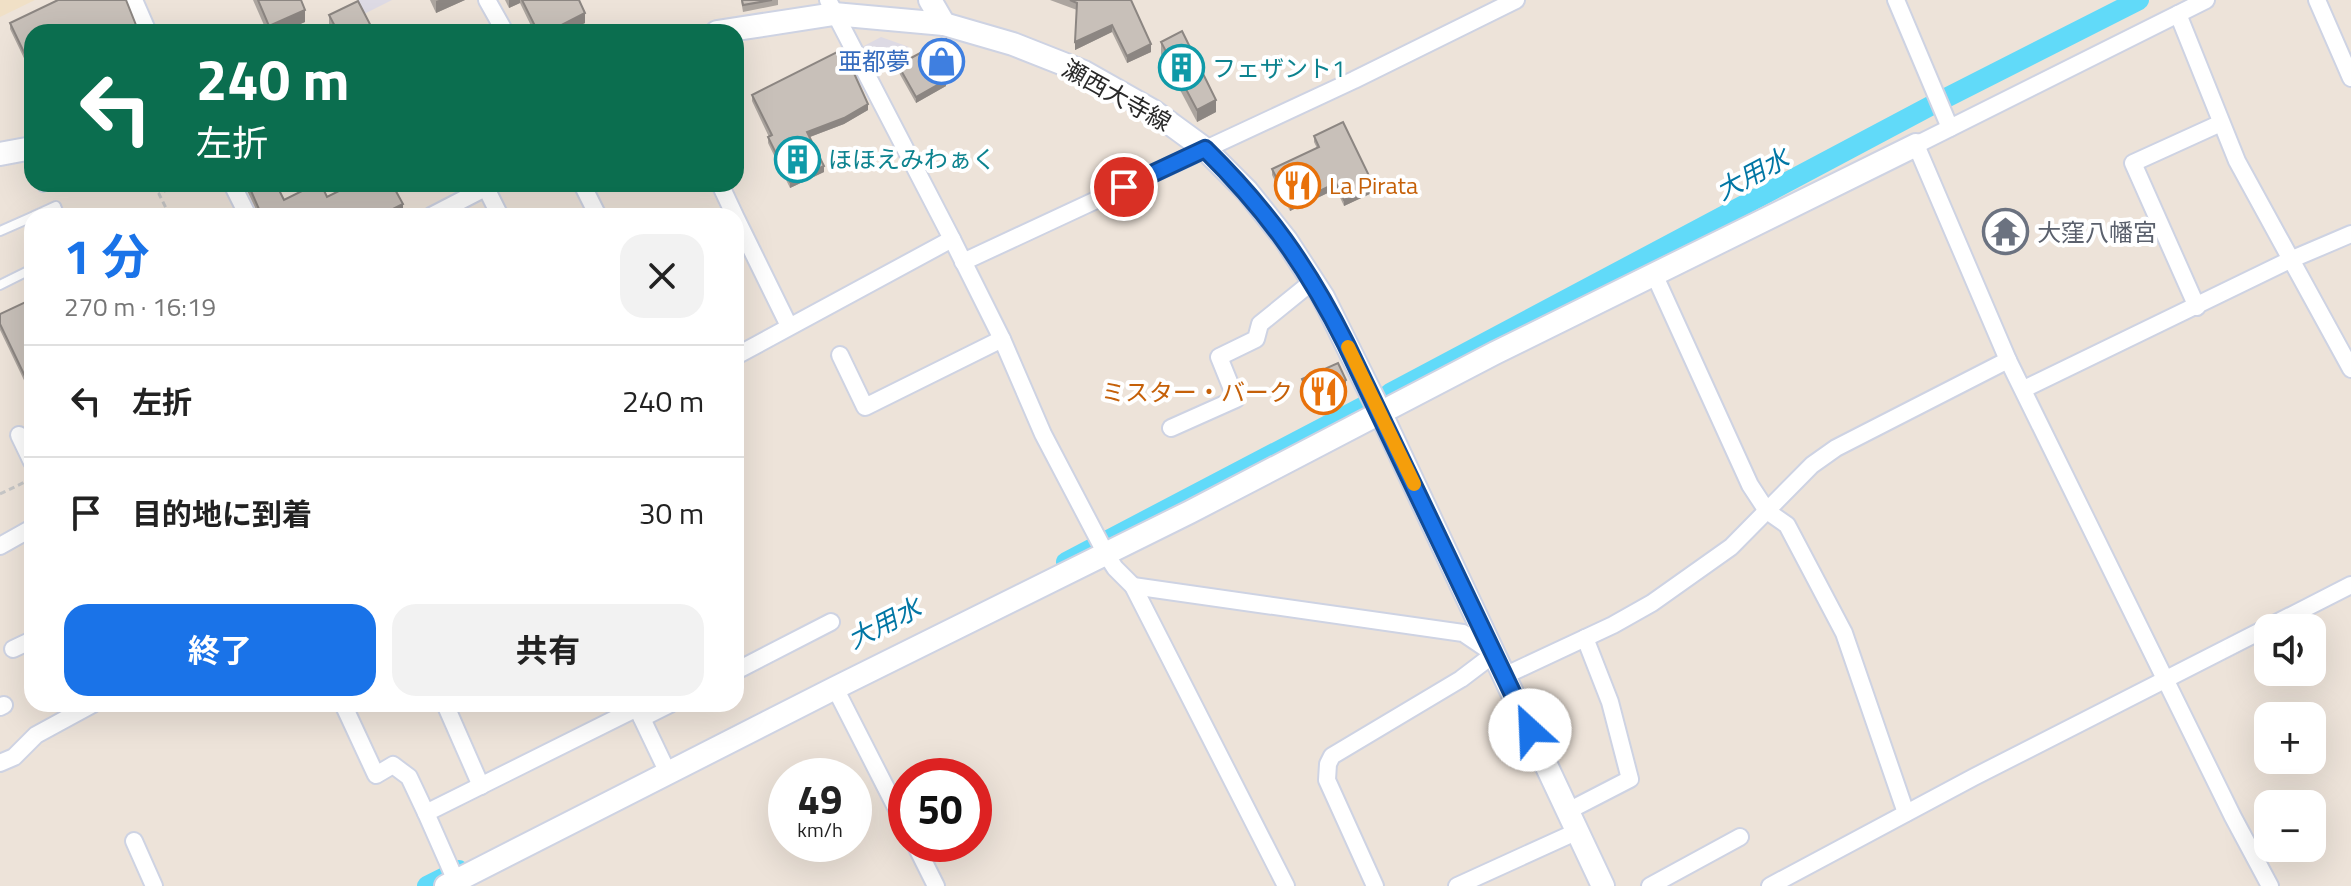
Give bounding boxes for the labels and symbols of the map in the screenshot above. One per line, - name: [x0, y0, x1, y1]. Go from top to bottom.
- shop icon: 亜都夢: [917, 37, 965, 85]
- place label: 亜都夢: [838, 43, 910, 79]
- building icon: フェザント1: [1157, 44, 1205, 92]
- street label: 瀬西大寺線: [1056, 50, 1178, 140]
- place label: フェザント1: [1212, 50, 1345, 86]
- building icon: ほほえみわぁく: [773, 135, 821, 183]
- water label: 大用水: [1708, 137, 1798, 210]
- place label: ほほえみわぁく: [828, 141, 996, 177]
- pin: [1090, 153, 1158, 221]
- restaurant icon: La Pirata: [1274, 161, 1322, 209]
- place label: La Pirata: [1329, 167, 1418, 203]
- temple icon: 大窪八幡宮: [1982, 208, 2030, 256]
- place label: 大窪八幡宮: [2037, 214, 2157, 250]
- restaurant icon: ミスター・バーク: [1300, 368, 1348, 416]
- place label: ミスター・バーク: [1101, 374, 1293, 410]
- water label: 大用水: [840, 587, 930, 658]
- position arrow: [1488, 688, 1572, 772]
- speed limit sign: 50: [888, 758, 992, 862]

